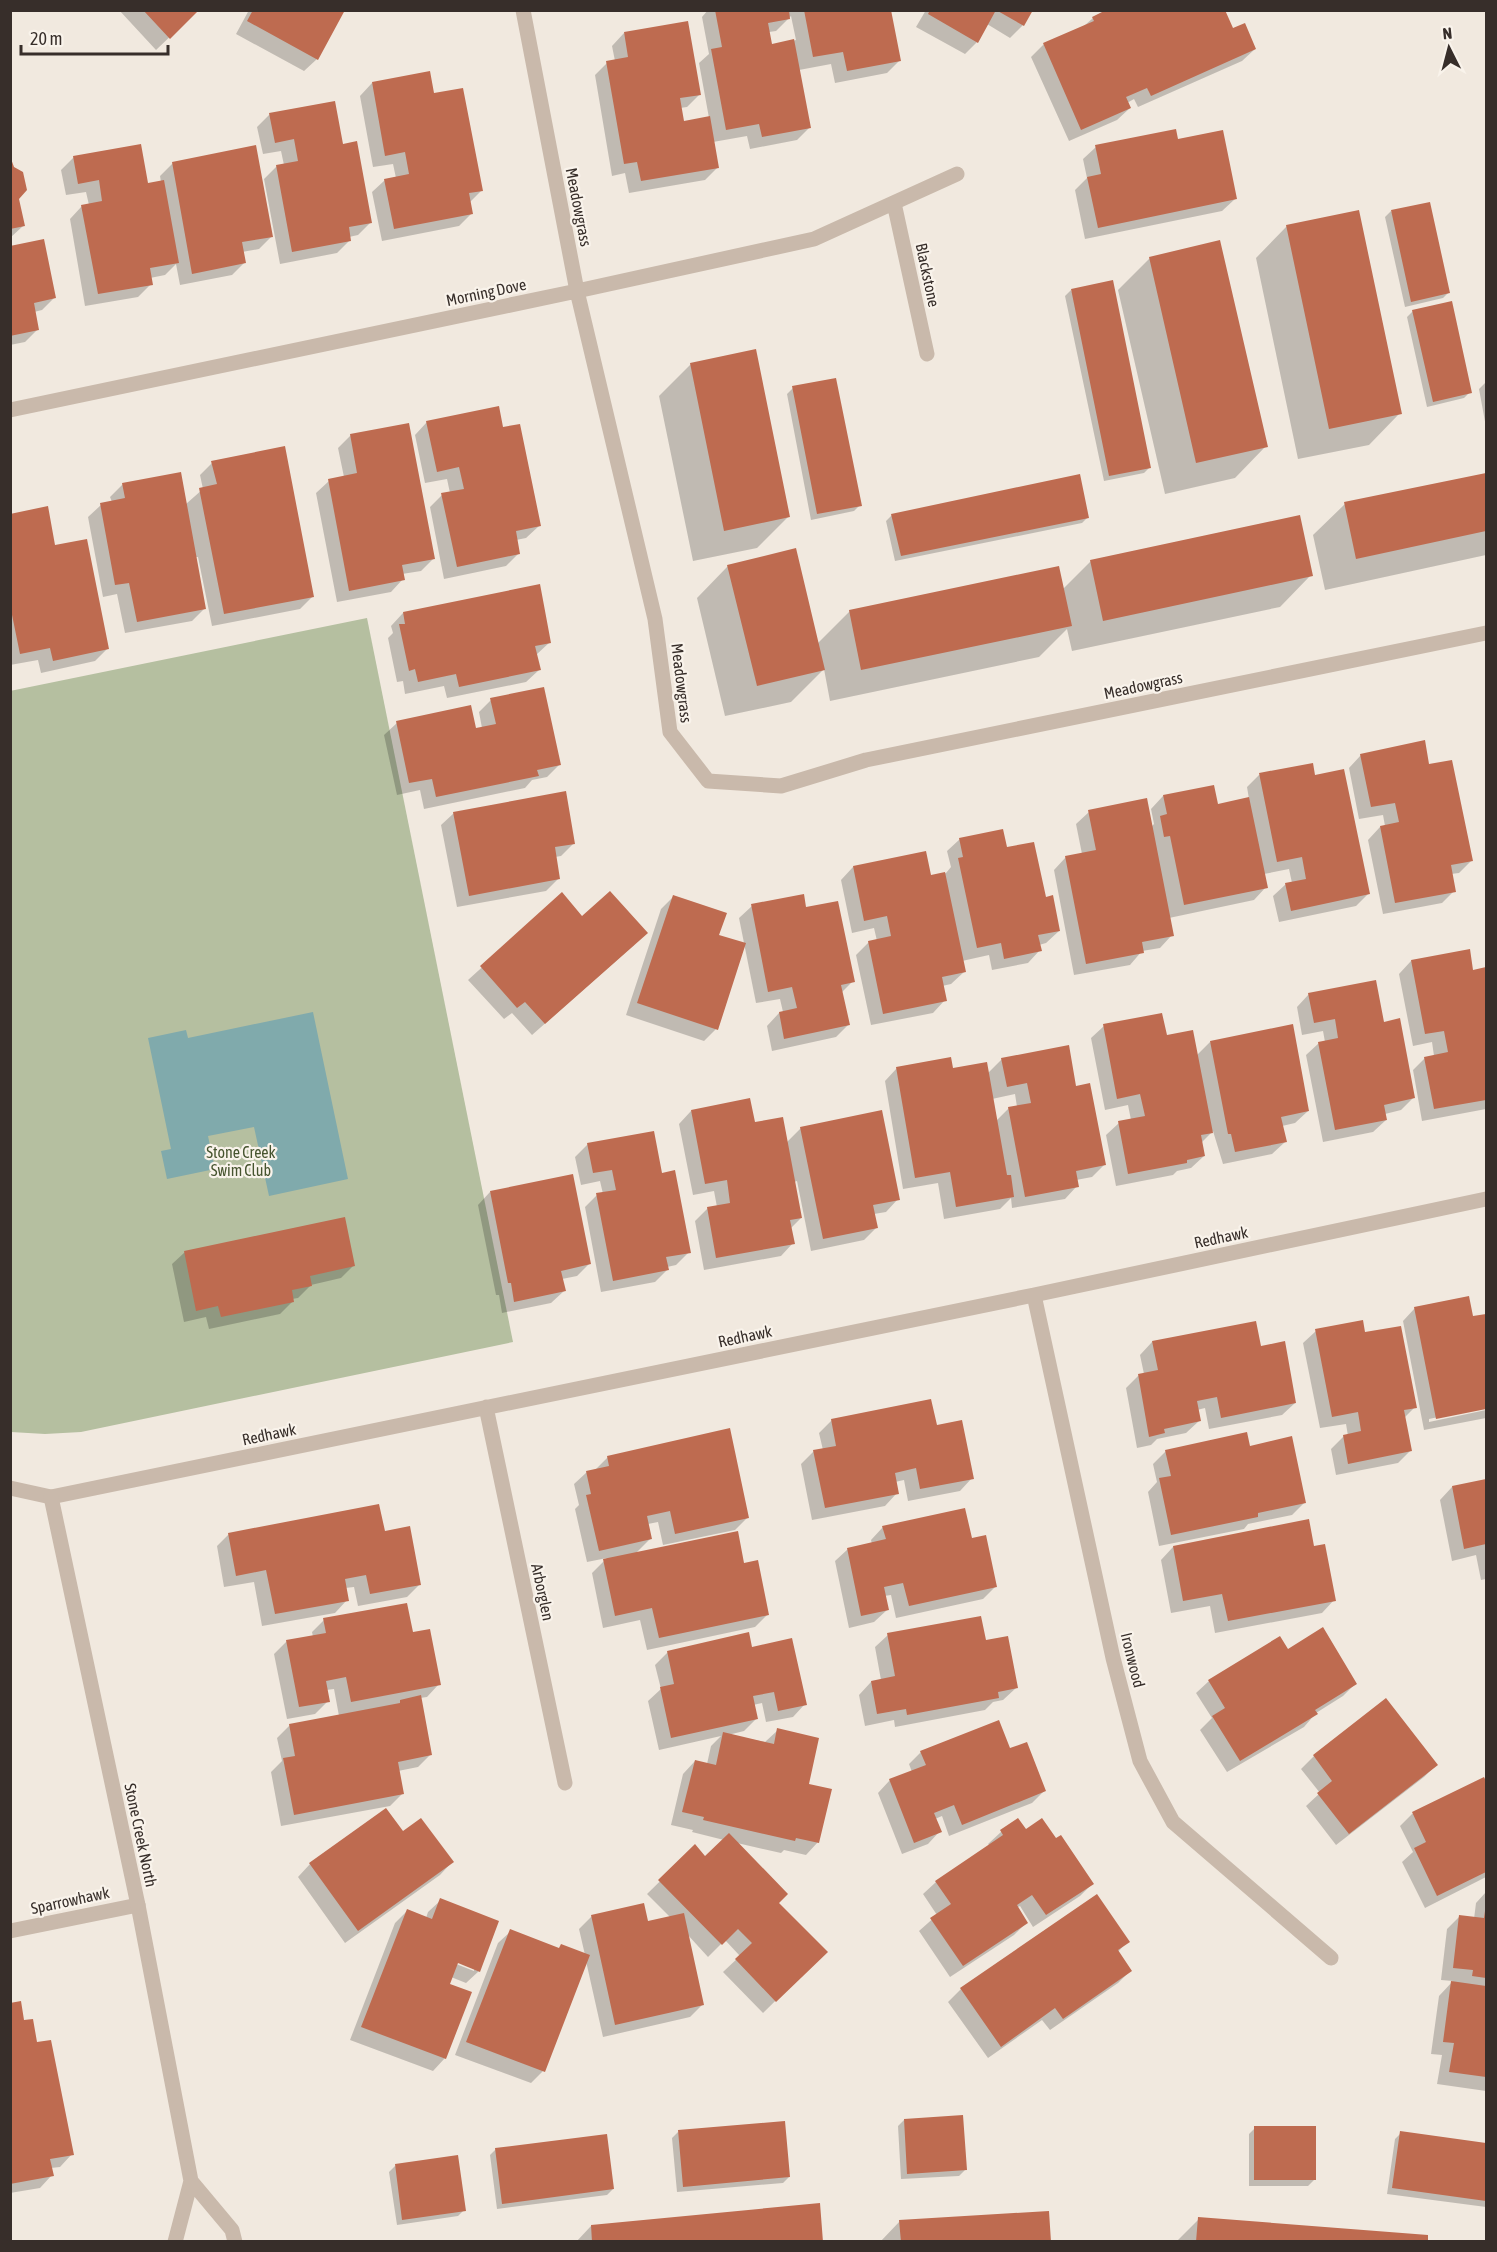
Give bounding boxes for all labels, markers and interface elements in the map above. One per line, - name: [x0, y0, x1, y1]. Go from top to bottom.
- scale bar: [21, 18, 168, 56]
- north arrow: [1419, 18, 1479, 78]
- text: N: [1442, 24, 1453, 43]
- text: 20 m: [30, 28, 62, 49]
- street label: Meadowgrass: [562, 166, 596, 248]
- street label: Blackstone: [912, 241, 944, 309]
- street label: Morning Dove: [444, 275, 528, 310]
- street label: Meadowgrass: [667, 642, 696, 724]
- street label: Meadowgrass: [1102, 668, 1185, 703]
- park label: Stone Creek Swim Club: [206, 1143, 276, 1179]
- street label: Redhawk: [1192, 1223, 1250, 1251]
- street label: Redhawk: [716, 1322, 774, 1350]
- street label: Redhawk: [240, 1420, 298, 1448]
- street label: Arborglen: [527, 1562, 558, 1622]
- street label: Ironwood: [1117, 1631, 1149, 1689]
- street label: Stone Creek North: [121, 1782, 161, 1888]
- street label: Sparrowhawk: [29, 1883, 111, 1918]

